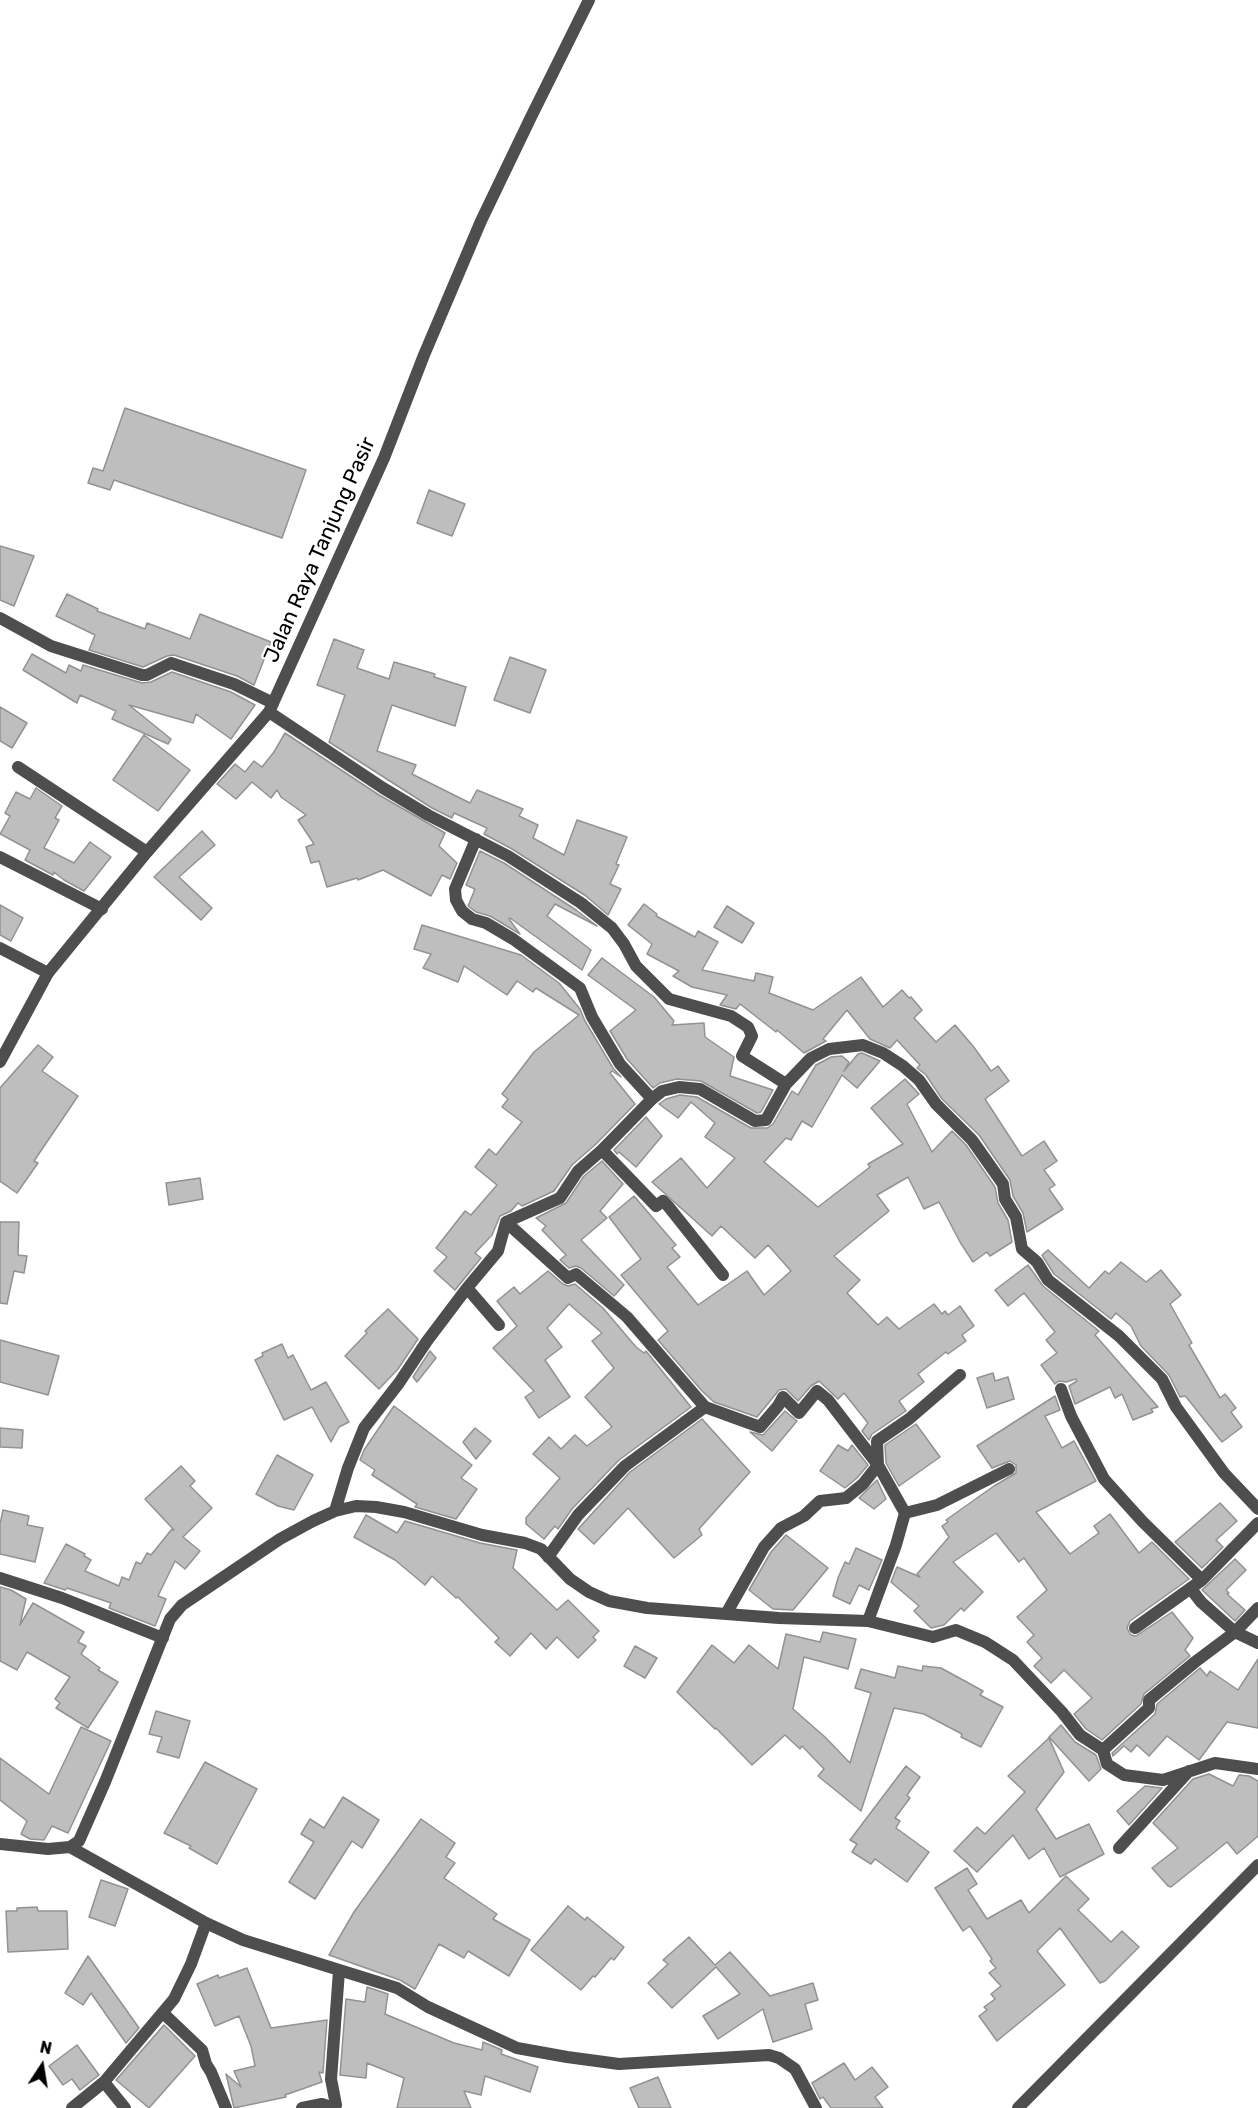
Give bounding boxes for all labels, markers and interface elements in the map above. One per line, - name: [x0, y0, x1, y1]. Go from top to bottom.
- street label: Jalan Raya Tanjung Pasir: [259, 433, 381, 667]
- north arrow: [12, 2036, 72, 2096]
- text: N: [38, 2037, 53, 2058]

